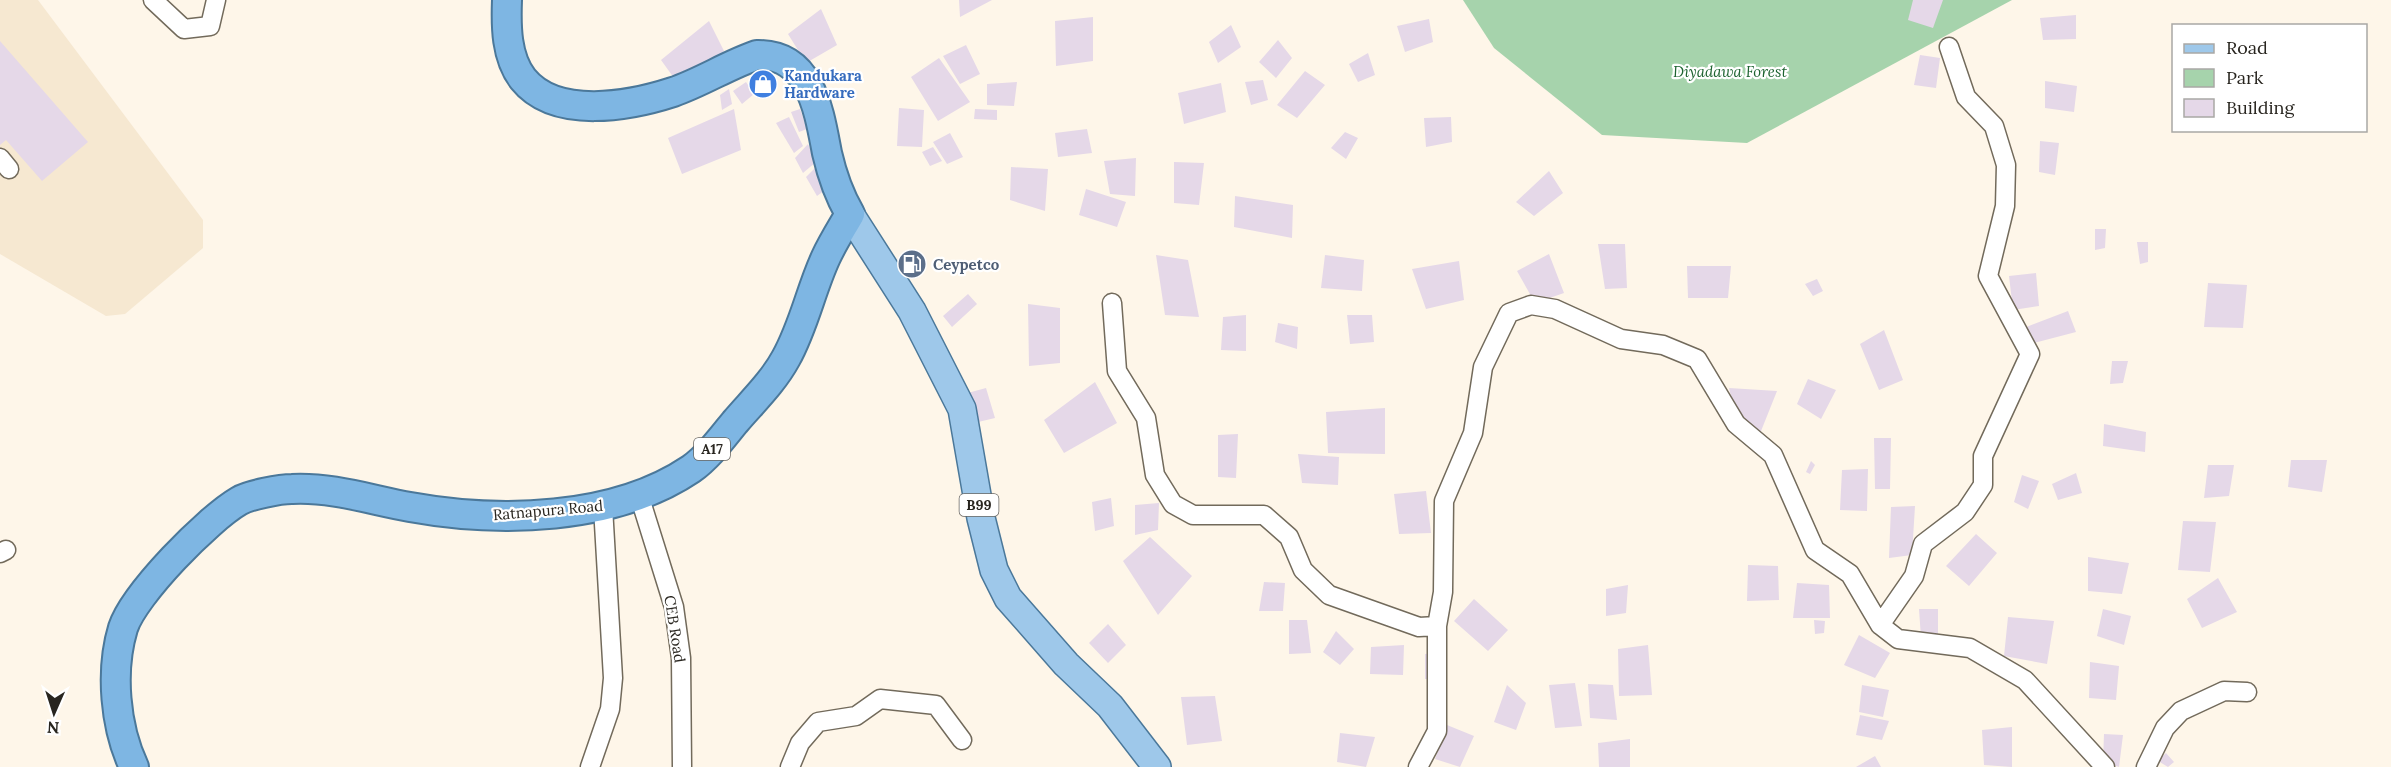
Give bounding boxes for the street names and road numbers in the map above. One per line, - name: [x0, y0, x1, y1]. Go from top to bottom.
- road number: A17: [694, 438, 730, 460]
- road number: B99: [960, 494, 998, 516]
- street label: Ratnapura Road: [492, 496, 604, 524]
- street label: CEB Road: [660, 594, 690, 664]

